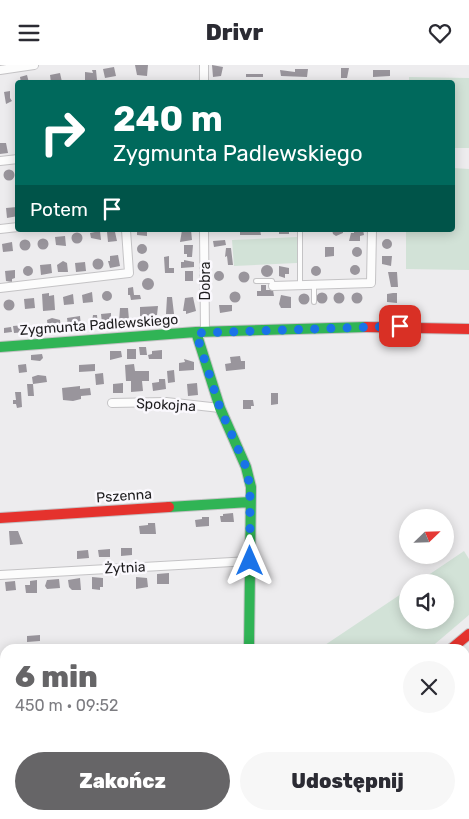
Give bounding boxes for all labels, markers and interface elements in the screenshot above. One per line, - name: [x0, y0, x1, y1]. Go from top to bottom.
- icon: menu: [15, 19, 43, 47]
- text: Drivr: [206, 19, 263, 46]
- icon: heart: [426, 19, 454, 47]
- text: 240 m: [113, 98, 223, 140]
- icon: right: [30, 100, 95, 165]
- text: Zygmunta Padlewskiego: [113, 140, 363, 167]
- icon: arrive: [98, 195, 126, 223]
- text: Potem: [30, 198, 88, 221]
- street label: Dobra: [197, 262, 214, 300]
- pin: [379, 305, 421, 347]
- street label: Zygmunta Padlewskiego: [19, 311, 179, 339]
- icon: arrive: [386, 312, 414, 340]
- street label: Spokojna: [136, 395, 196, 415]
- street label: Pszenna: [96, 486, 152, 506]
- north arrow: [399, 509, 454, 564]
- map controls: [399, 509, 454, 629]
- position arrow: [223, 534, 275, 586]
- street label: Żytnia: [104, 558, 146, 578]
- button: sound: [399, 574, 454, 629]
- text: 6 min: [15, 659, 98, 695]
- button: close: [403, 661, 455, 713]
- text: 450 m · 09:52: [15, 696, 119, 715]
- button: Zakończ: [15, 752, 230, 810]
- button: Udostępnij: [240, 752, 455, 810]

